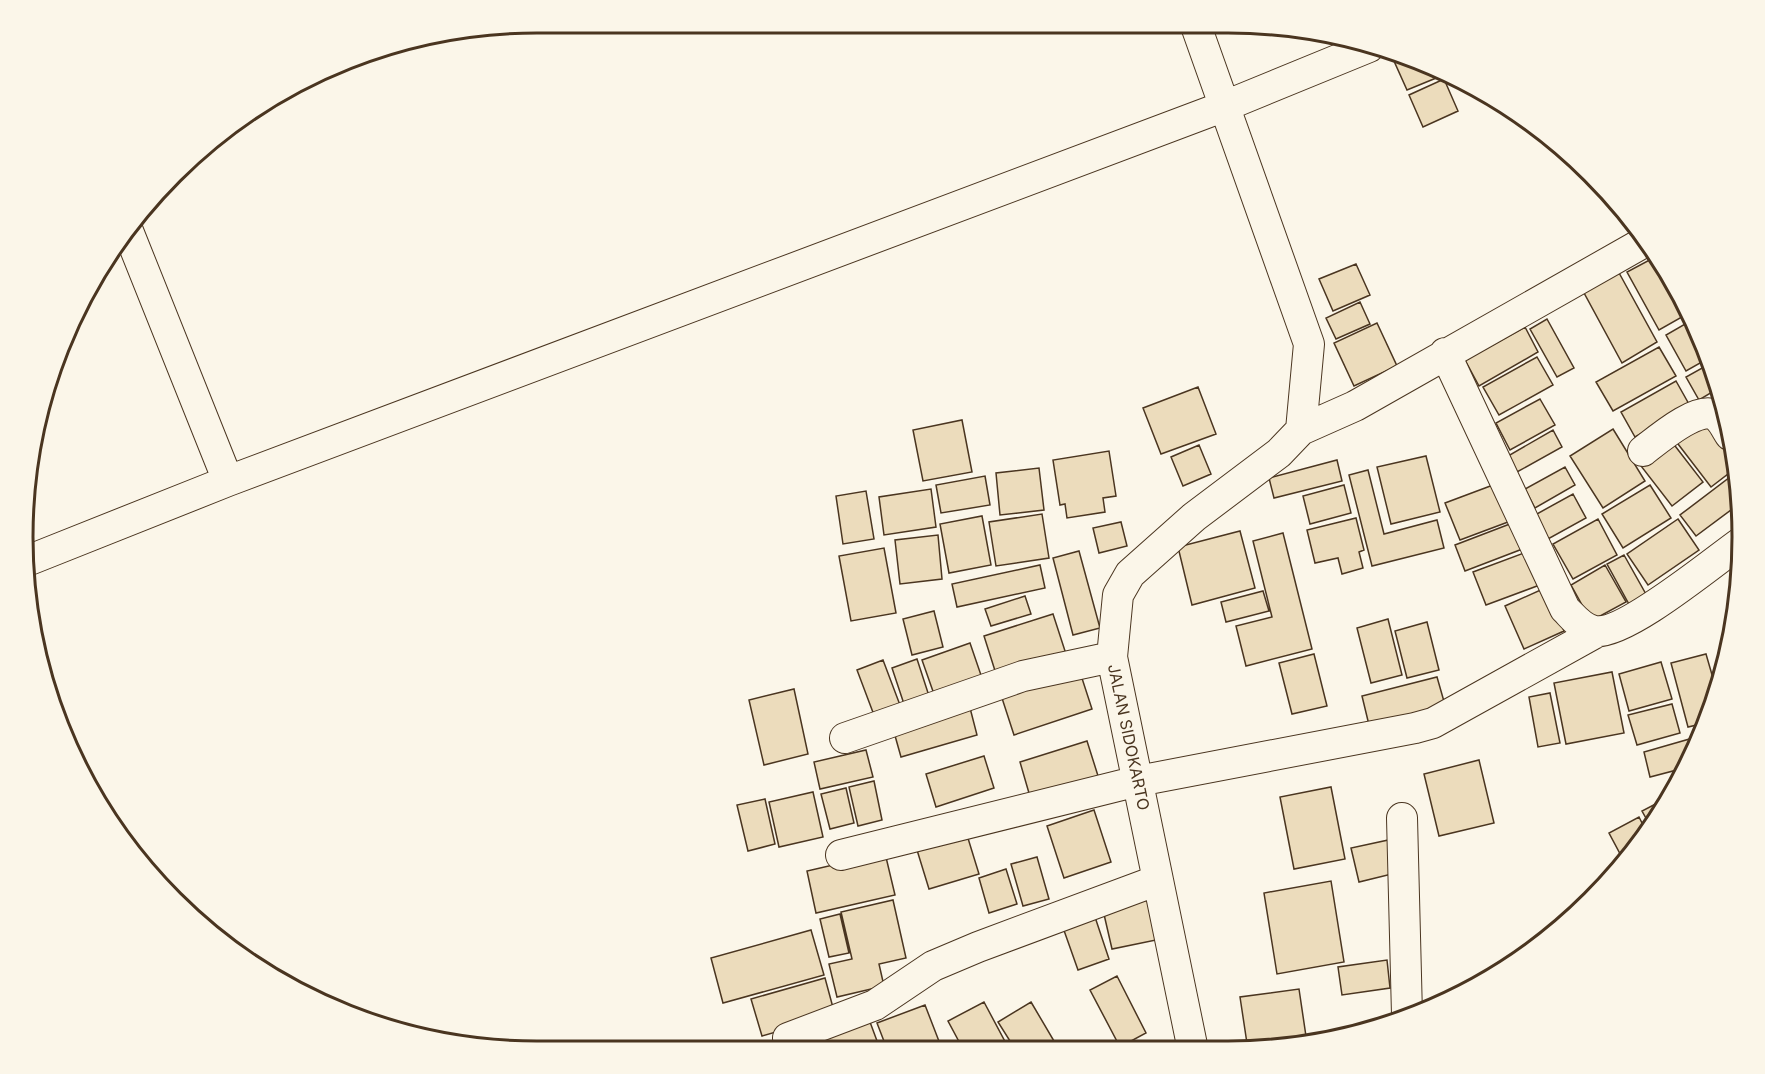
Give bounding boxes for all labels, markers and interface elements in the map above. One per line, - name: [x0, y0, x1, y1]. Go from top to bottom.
- street label: JALAN SIDOKARTO: [1104, 662, 1154, 812]

